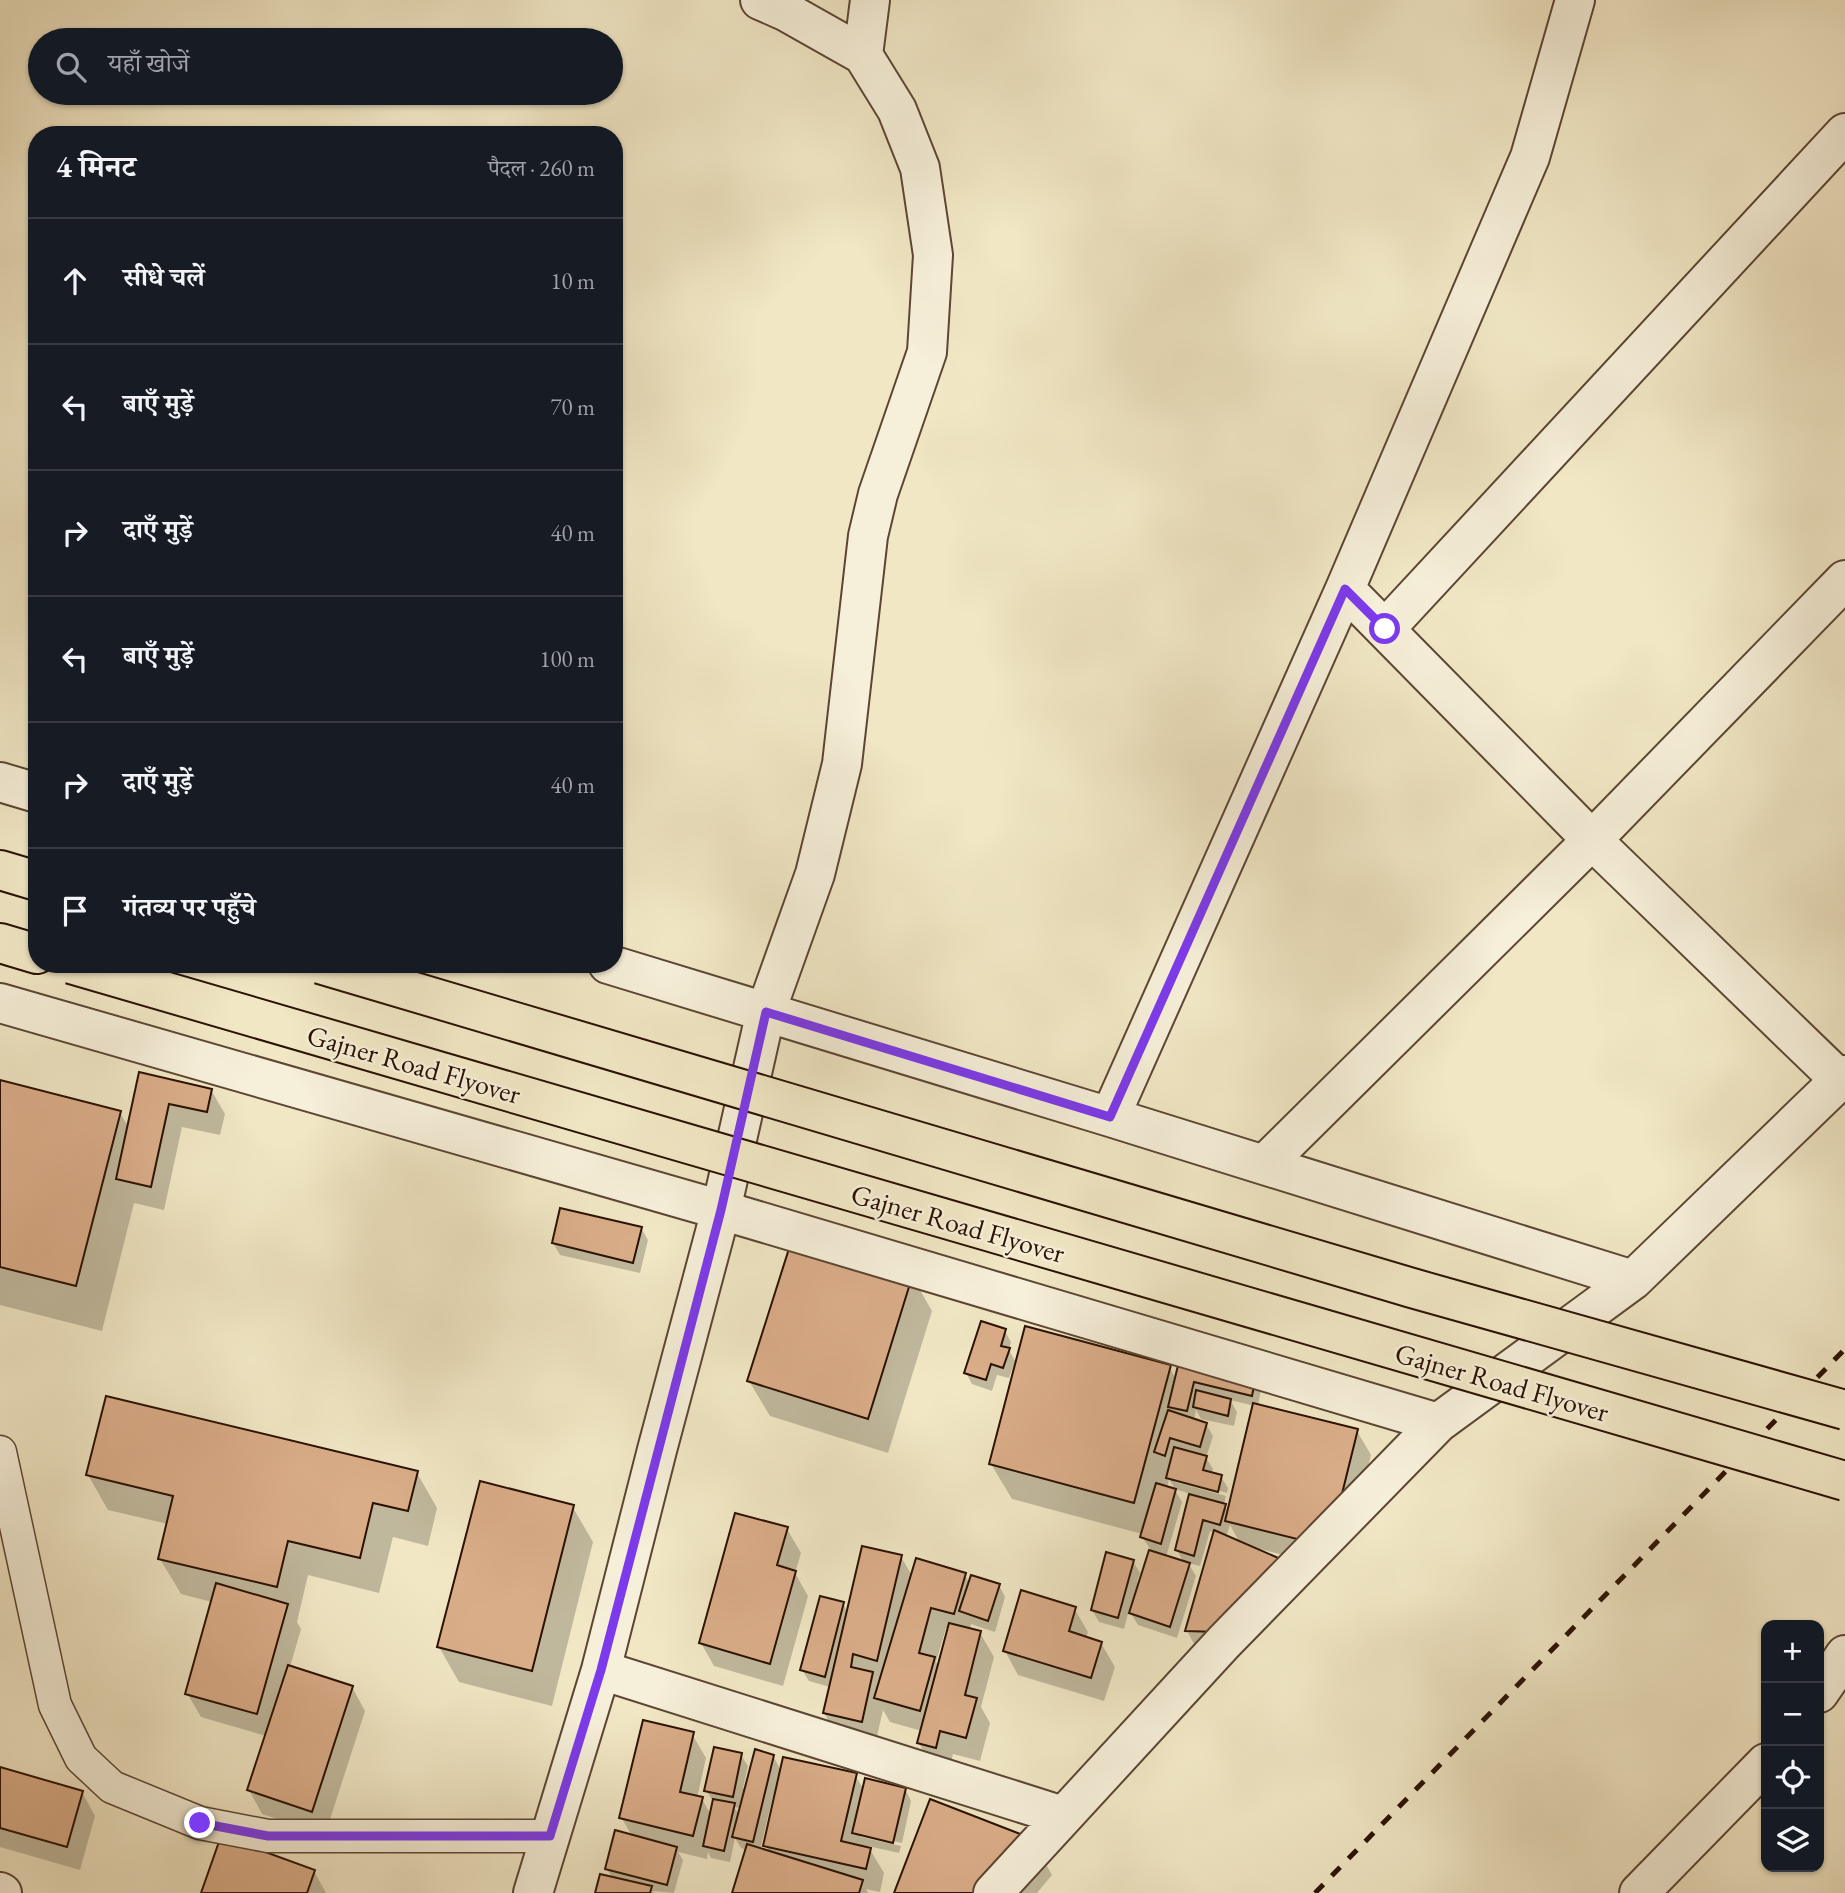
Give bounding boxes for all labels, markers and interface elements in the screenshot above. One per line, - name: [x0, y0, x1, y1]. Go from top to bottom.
- search box: [28, 28, 623, 105]
- text: यहाँ खोजें: [108, 46, 189, 80]
- icon: search: [52, 48, 90, 86]
- text: 4 मिनट: [56, 147, 136, 186]
- text: पैदल · 260 m: [488, 153, 595, 183]
- text: सीधे चलें: [123, 260, 205, 294]
- icon: ahead: [56, 262, 94, 300]
- text: 10 m: [550, 266, 595, 296]
- text: बाएँ मुड़ें: [123, 386, 194, 420]
- icon: left: [56, 388, 94, 426]
- text: 70 m: [550, 392, 595, 422]
- text: दाएँ मुड़ें: [123, 512, 193, 546]
- icon: right: [56, 514, 94, 552]
- text: 40 m: [550, 518, 595, 548]
- route start: [1369, 613, 1400, 644]
- text: बाएँ मुड़ें: [123, 638, 194, 672]
- icon: left: [56, 640, 94, 678]
- text: 100 m: [539, 644, 595, 674]
- text: दाएँ मुड़ें: [123, 764, 193, 798]
- icon: right: [56, 766, 94, 804]
- text: 40 m: [550, 770, 595, 800]
- text: गंतव्य पर पहुँचे: [123, 890, 256, 924]
- icon: arrive: [56, 892, 94, 930]
- street label: Gajner Road Flyover: [303, 1016, 526, 1112]
- street label: Gajner Road Flyover: [847, 1175, 1070, 1271]
- street label: Gajner Road Flyover: [1391, 1334, 1614, 1430]
- map controls: [1761, 1620, 1824, 1872]
- button: +: [1761, 1620, 1824, 1683]
- button: −: [1761, 1683, 1824, 1746]
- button: locate: [1761, 1746, 1824, 1809]
- route end: [184, 1807, 215, 1838]
- button: layers: [1761, 1809, 1824, 1872]

